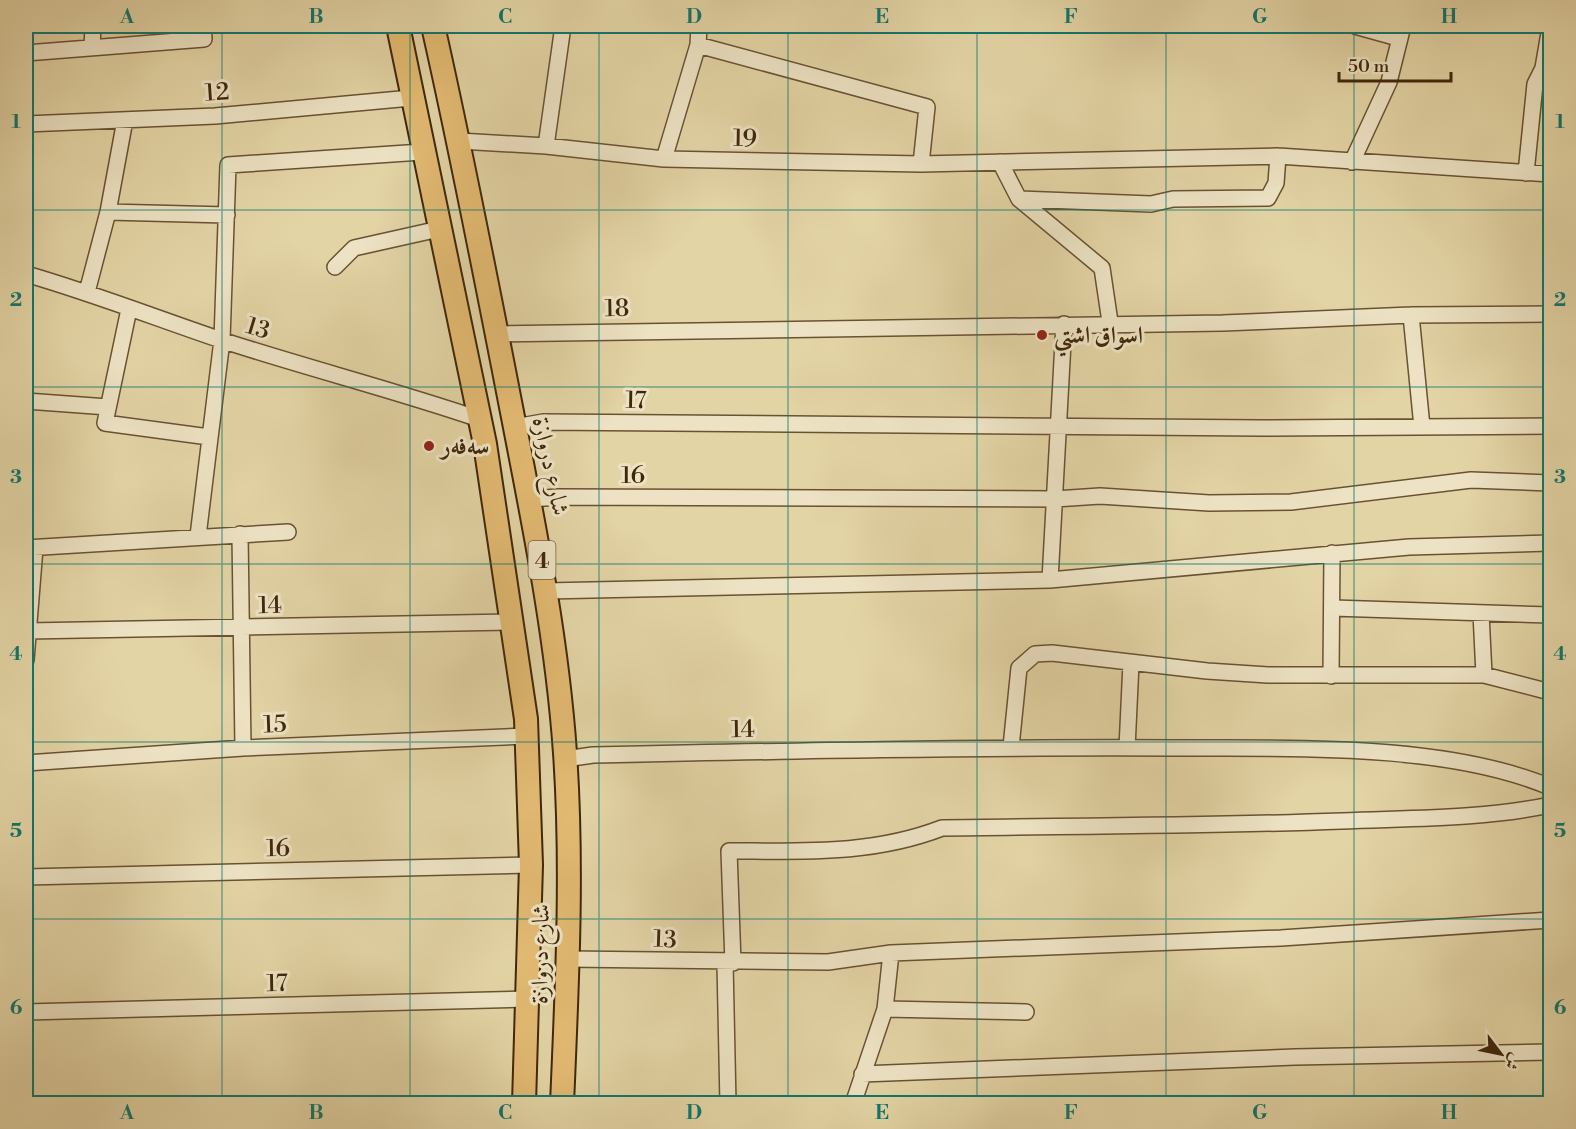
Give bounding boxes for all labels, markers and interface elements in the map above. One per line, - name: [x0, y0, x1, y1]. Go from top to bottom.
- text: A: [119, 5, 135, 30]
- text: B: [308, 5, 324, 30]
- text: C: [498, 5, 512, 30]
- text: D: [686, 5, 702, 30]
- text: E: [875, 5, 889, 30]
- text: F: [1064, 5, 1078, 30]
- text: G: [1252, 5, 1268, 30]
- text: H: [1441, 5, 1458, 30]
- scale bar: [1339, 45, 1452, 83]
- text: 50 m: [1348, 55, 1390, 78]
- street label: 12: [204, 77, 230, 109]
- text: 1: [11, 110, 21, 135]
- text: 1: [1555, 110, 1565, 135]
- street label: 19: [733, 124, 757, 154]
- text: 2: [10, 288, 22, 313]
- text: 2: [1554, 288, 1566, 313]
- street label: 18: [604, 294, 630, 324]
- street label: 13: [242, 311, 273, 347]
- place label: اسواق اشتي: [1054, 321, 1143, 357]
- marker: اسواق اشتي: [1035, 328, 1049, 342]
- street label: 17: [625, 386, 647, 416]
- street label: شارع دروازة: [521, 414, 575, 519]
- place label: سەفەر: [438, 432, 489, 462]
- marker: سەفەر: [422, 439, 436, 453]
- street label: 16: [621, 461, 645, 491]
- text: 3: [10, 465, 22, 490]
- text: 3: [1554, 465, 1566, 490]
- road number: 4: [528, 541, 556, 579]
- street label: 14: [258, 591, 282, 621]
- text: 4: [9, 642, 23, 667]
- text: 4: [1553, 642, 1567, 667]
- street label: 15: [263, 710, 287, 740]
- street label: 14: [731, 715, 755, 745]
- text: 5: [10, 819, 22, 844]
- text: 5: [1554, 819, 1566, 844]
- street label: 16: [266, 834, 290, 864]
- street label: شارع دروازة: [525, 904, 561, 1004]
- street label: 13: [653, 925, 677, 955]
- street label: 17: [266, 969, 288, 999]
- text: 6: [10, 996, 23, 1021]
- text: 6: [1554, 996, 1567, 1021]
- north arrow: [1471, 1024, 1531, 1084]
- text: ش: [1500, 1049, 1526, 1073]
- text: A: [119, 1101, 135, 1126]
- text: B: [308, 1101, 324, 1126]
- text: C: [498, 1101, 512, 1126]
- text: D: [686, 1101, 702, 1126]
- text: E: [875, 1101, 889, 1126]
- text: F: [1064, 1101, 1078, 1126]
- text: G: [1252, 1101, 1268, 1126]
- text: H: [1441, 1101, 1458, 1126]

